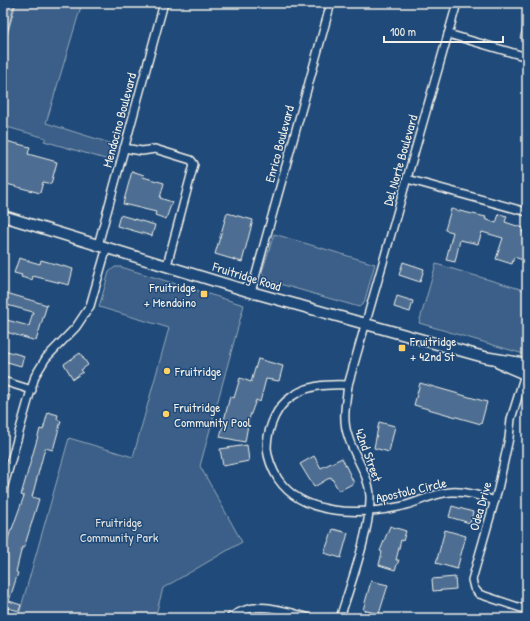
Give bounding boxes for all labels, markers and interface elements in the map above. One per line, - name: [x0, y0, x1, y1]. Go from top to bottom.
- scale bar: [384, 18, 503, 44]
- text: 100 m: [390, 23, 416, 40]
- street label: Mendocino Boulevard: [98, 71, 140, 169]
- street label: Enrico Boulevard: [260, 104, 298, 184]
- street label: Del Norte Boulevard: [378, 113, 422, 207]
- street label: Fruitridge Road: [210, 257, 283, 295]
- place label: Fruitridge + Mendoino: [144, 278, 196, 311]
- marker: Fruitridge + Mendoino: [199, 289, 209, 299]
- place label: Fruitridge + 42nd St: [409, 332, 456, 365]
- marker: Fruitridge + 42nd St: [397, 343, 407, 353]
- place label: Fruitridge: [174, 362, 221, 380]
- marker: Fruitridge: [162, 366, 172, 376]
- place label: Fruitridge Community Pool: [173, 398, 252, 431]
- marker: Fruitridge Community Pool: [161, 409, 171, 419]
- street label: 42nd Street: [351, 426, 387, 484]
- street label: Apostolo Circle: [374, 473, 448, 507]
- street label: Odea Drive: [464, 479, 496, 533]
- park label: Fruitridge Community Park: [80, 513, 159, 546]

